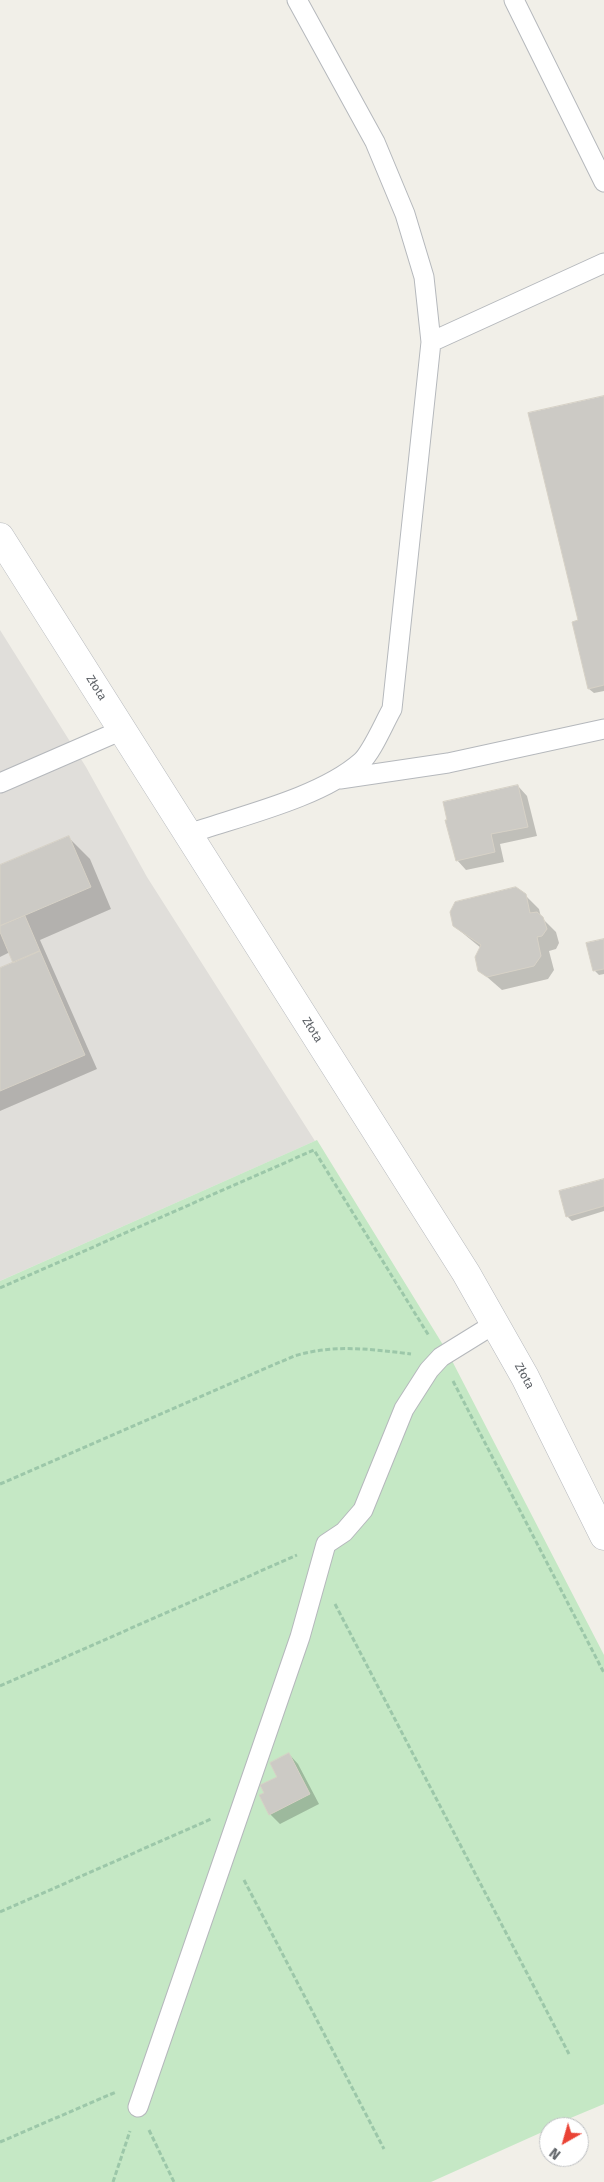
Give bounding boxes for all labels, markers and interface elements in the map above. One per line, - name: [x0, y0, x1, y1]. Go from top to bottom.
- street label: Złota: [83, 673, 109, 703]
- street label: Złota: [299, 1015, 325, 1045]
- street label: Złota: [511, 1361, 537, 1391]
- north arrow: [539, 2117, 589, 2167]
- text: N: [546, 2144, 564, 2163]

